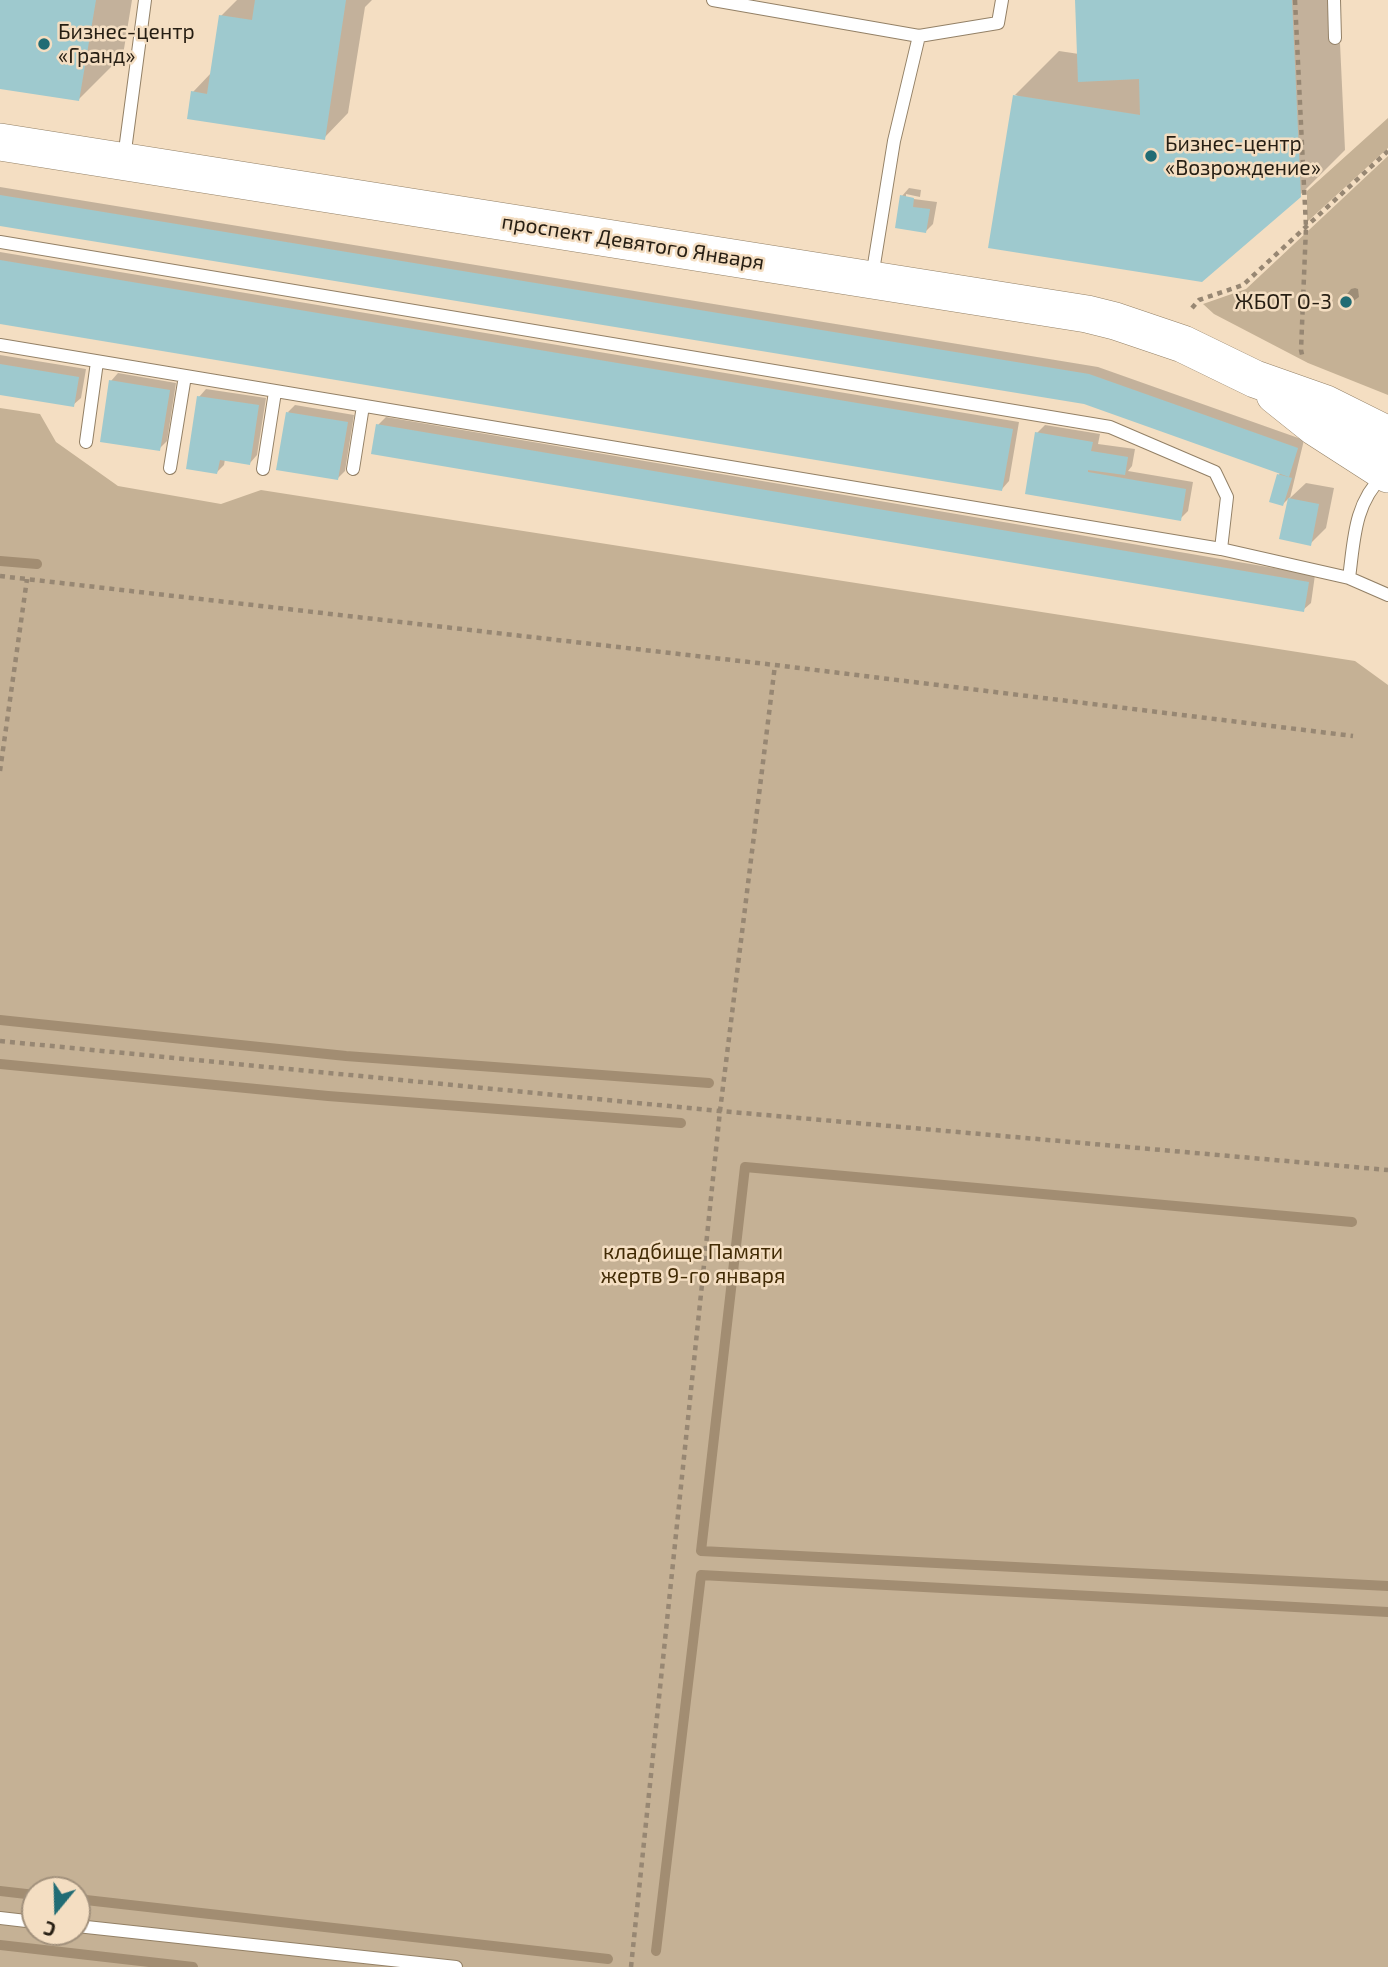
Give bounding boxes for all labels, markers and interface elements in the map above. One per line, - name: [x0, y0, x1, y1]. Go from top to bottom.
- place label: Бизнес-центр «Гранд»: [58, 19, 195, 69]
- marker: Бизнес-центр «Гранд»: [36, 36, 52, 52]
- place label: Бизнес-центр «Возрождение»: [1165, 131, 1321, 181]
- marker: Бизнес-центр «Возрождение»: [1143, 148, 1159, 164]
- street label: проспект Девятого Января: [500, 209, 766, 275]
- place label: ЖБОТ О-3: [1235, 289, 1332, 315]
- marker: ЖБОТ О-3: [1338, 294, 1354, 310]
- park label: кладбище Памяти жертв 9-го января: [601, 1239, 785, 1289]
- north arrow: [21, 1876, 91, 1946]
- text: С: [41, 1917, 59, 1942]

